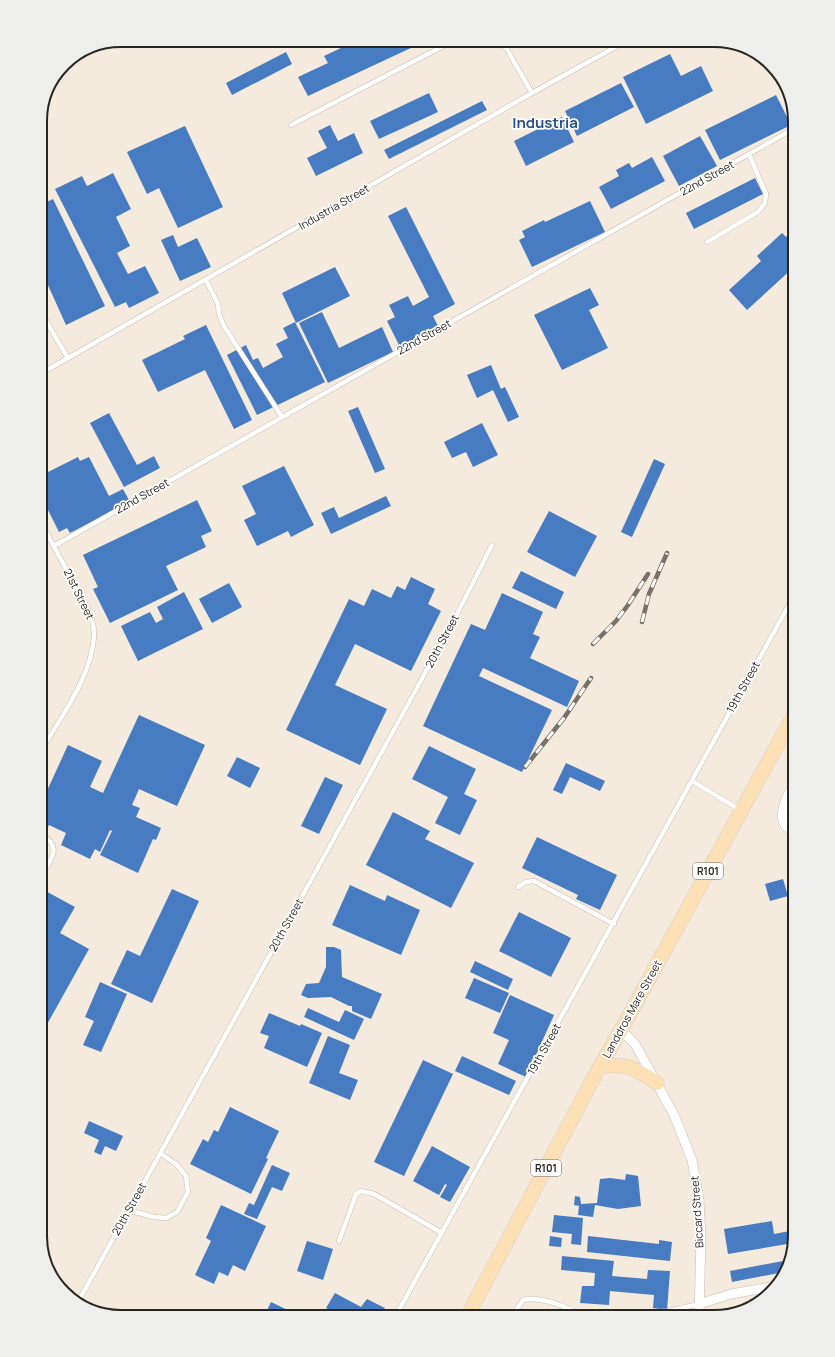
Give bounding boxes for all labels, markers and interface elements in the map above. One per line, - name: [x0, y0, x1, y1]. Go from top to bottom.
- district label: Industria: [512, 112, 578, 133]
- street label: 22nd Street: [677, 156, 737, 199]
- street label: Industria Street: [296, 180, 372, 233]
- street label: 22nd Street: [394, 315, 454, 358]
- street label: 22nd Street: [112, 474, 172, 517]
- street label: 21st Street: [61, 566, 98, 622]
- street label: 20th Street: [421, 611, 462, 670]
- street label: 19th Street: [722, 658, 763, 715]
- road number: R101: [693, 863, 723, 879]
- street label: 20th Street: [265, 896, 306, 954]
- street label: Landdros Mare Street: [598, 957, 665, 1060]
- street label: 19th Street: [523, 1020, 564, 1077]
- road number: R101: [531, 1160, 561, 1176]
- street label: Biccard Street: [686, 1175, 707, 1249]
- street label: 20th Street: [108, 1180, 149, 1238]

